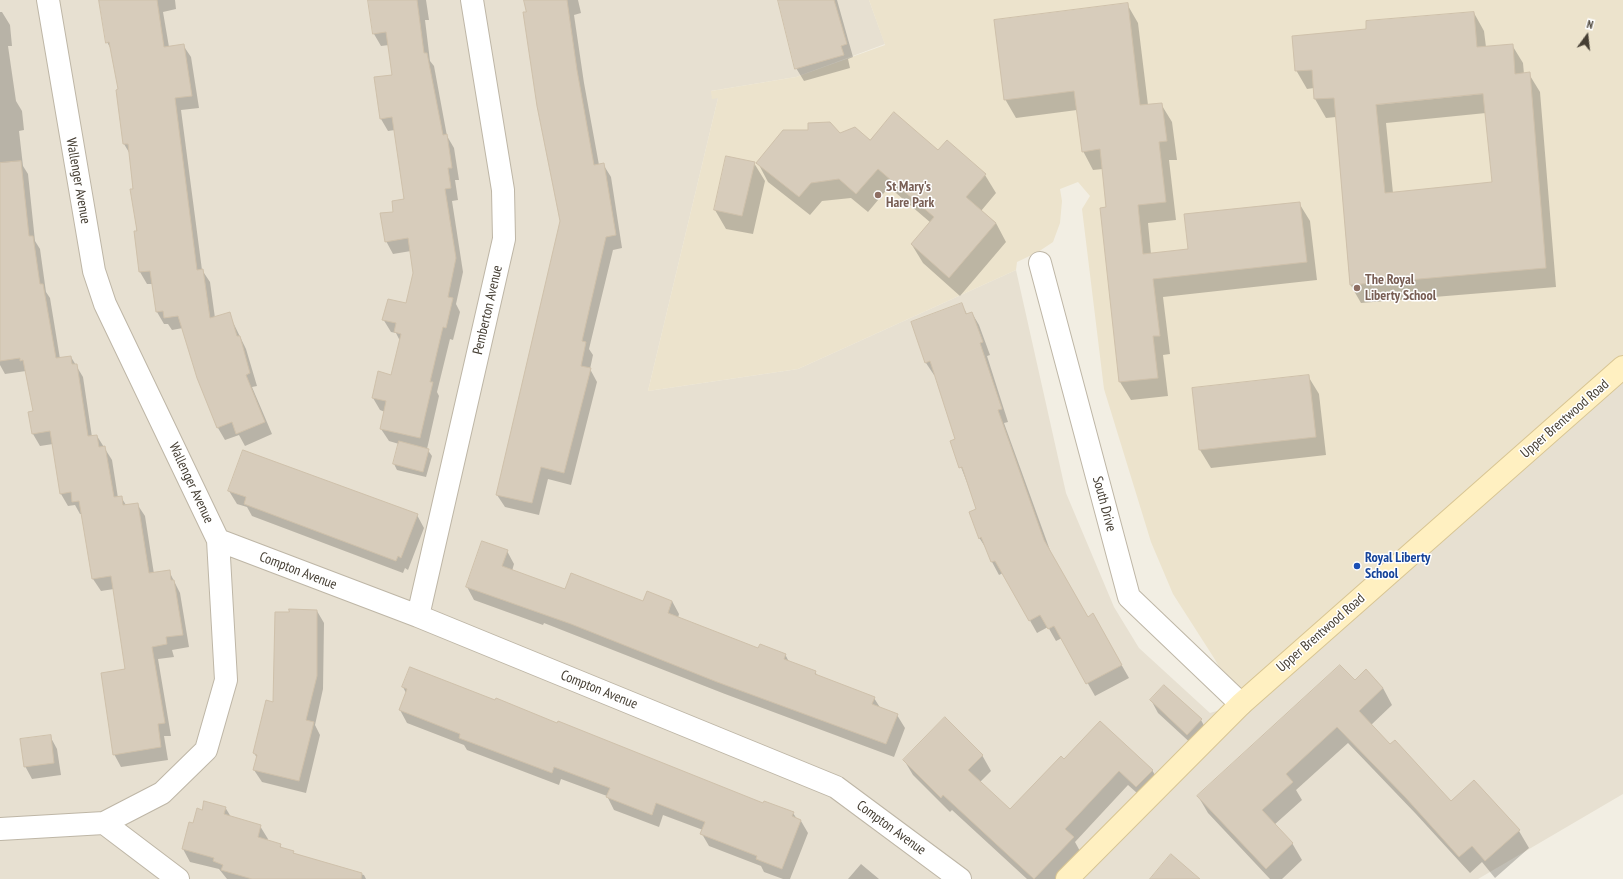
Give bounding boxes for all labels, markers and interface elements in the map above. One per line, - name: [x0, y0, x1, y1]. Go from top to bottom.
- north arrow: [1567, 16, 1607, 56]
- text: N: [1585, 17, 1595, 32]
- street label: Wallenger Avenue: [62, 137, 94, 225]
- place label: St Mary's Hare Park: [886, 179, 934, 212]
- marker: St Mary's Hare Park: [873, 190, 883, 200]
- street label: Pemberton Avenue: [470, 264, 506, 356]
- place label: The Royal Liberty School: [1365, 272, 1436, 304]
- marker: The Royal Liberty School: [1352, 283, 1362, 293]
- street label: Upper Brentwood Road: [1517, 376, 1613, 462]
- street label: Wallenger Avenue: [165, 440, 217, 526]
- street label: South Drive: [1089, 475, 1119, 533]
- street label: Compton Avenue: [257, 549, 339, 593]
- place label: Royal Liberty School: [1365, 550, 1430, 582]
- marker: Royal Liberty School: [1352, 561, 1362, 571]
- street label: Upper Brentwood Road: [1273, 590, 1369, 676]
- street label: Compton Avenue: [558, 667, 640, 713]
- street label: Compton Avenue: [853, 797, 929, 859]

